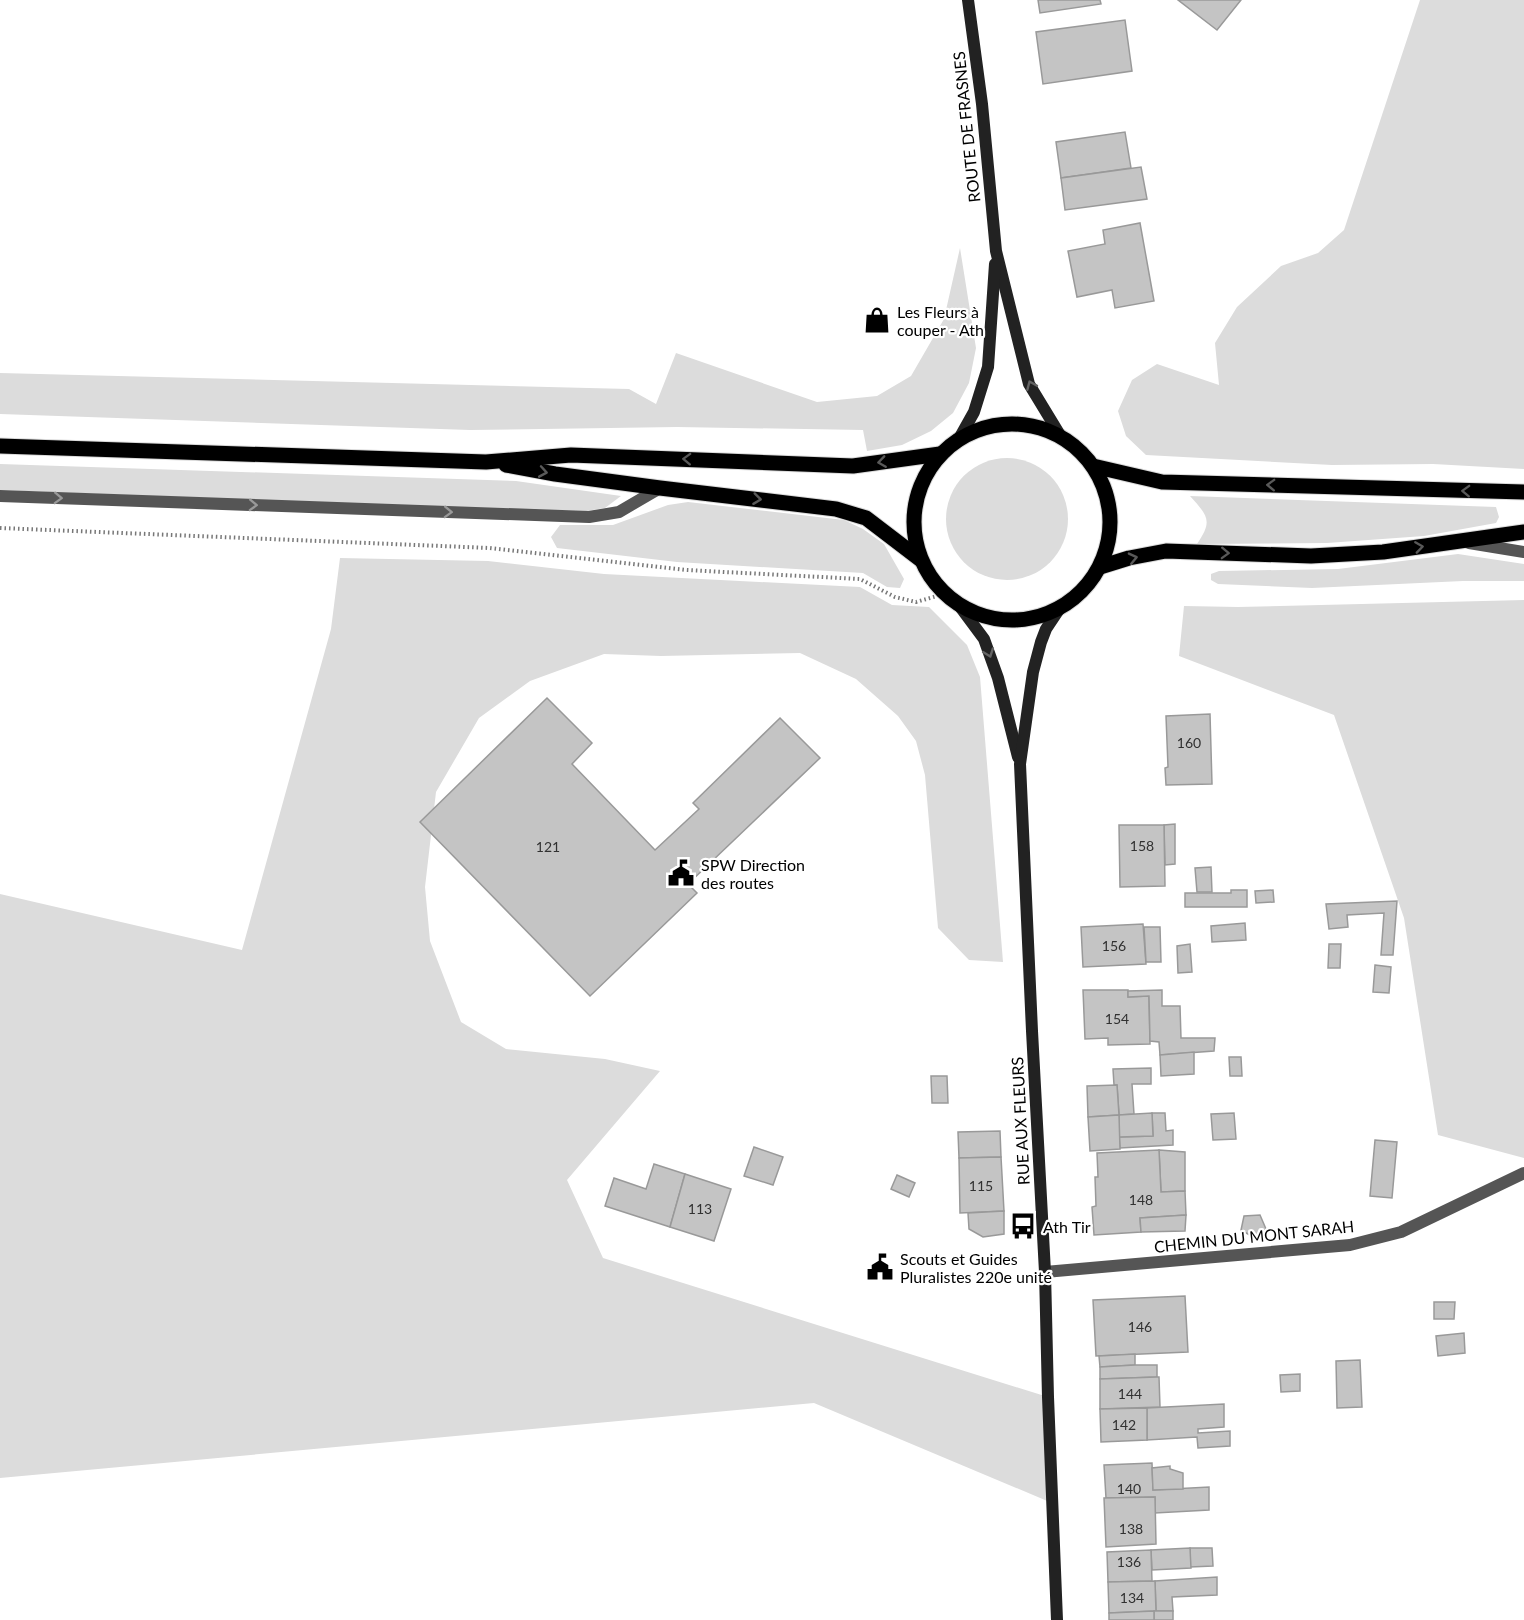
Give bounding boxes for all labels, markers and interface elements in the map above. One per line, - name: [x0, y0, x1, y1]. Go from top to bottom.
- street label: ROUTE DE FRASNES: [949, 51, 983, 203]
- place label: Les Fleurs à couper - Ath: [897, 302, 984, 339]
- shop icon: Les Fleurs à couper - Ath: [862, 305, 892, 335]
- one-way arrow: [1026, 380, 1038, 391]
- one-way arrow: [683, 453, 692, 466]
- one-way arrow: [877, 455, 886, 467]
- one-way arrow: [539, 465, 548, 477]
- one-way arrow: [1266, 479, 1275, 491]
- one-way arrow: [1461, 484, 1470, 497]
- one-way arrow: [54, 491, 63, 504]
- one-way arrow: [753, 493, 762, 505]
- one-way arrow: [249, 498, 258, 511]
- one-way arrow: [444, 505, 453, 518]
- one-way arrow: [1414, 542, 1424, 554]
- one-way arrow: [1220, 547, 1229, 560]
- one-way arrow: [1127, 552, 1137, 565]
- one-way arrow: [981, 647, 994, 658]
- house number: 160: [1177, 734, 1201, 751]
- house number: 158: [1130, 837, 1154, 854]
- house number: 121: [536, 838, 560, 855]
- place label: SPW Direction des routes: [701, 855, 805, 892]
- public building icon: SPW Direction des routes: [666, 858, 696, 888]
- house number: 156: [1102, 937, 1126, 954]
- house number: 154: [1105, 1010, 1129, 1027]
- street label: RUE AUX FLEURS: [1007, 1056, 1033, 1186]
- house number: 115: [969, 1177, 993, 1194]
- house number: 148: [1129, 1191, 1153, 1208]
- house number: 113: [688, 1200, 712, 1217]
- bus stop icon: Ath Tir: [1008, 1211, 1038, 1241]
- street label: CHEMIN DU MONT SARAH: [1153, 1216, 1355, 1256]
- place label: Ath Tir: [1043, 1217, 1091, 1236]
- place label: Scouts et Guides Pluralistes 220e unité: [900, 1249, 1052, 1286]
- public building icon: Scouts et Guides Pluralistes 220e unité: [865, 1252, 895, 1282]
- house number: 146: [1128, 1318, 1152, 1335]
- house number: 144: [1118, 1385, 1142, 1402]
- house number: 142: [1112, 1416, 1136, 1433]
- house number: 140: [1117, 1480, 1141, 1497]
- house number: 138: [1119, 1520, 1143, 1537]
- house number: 136: [1117, 1553, 1141, 1570]
- house number: 134: [1120, 1589, 1144, 1606]

